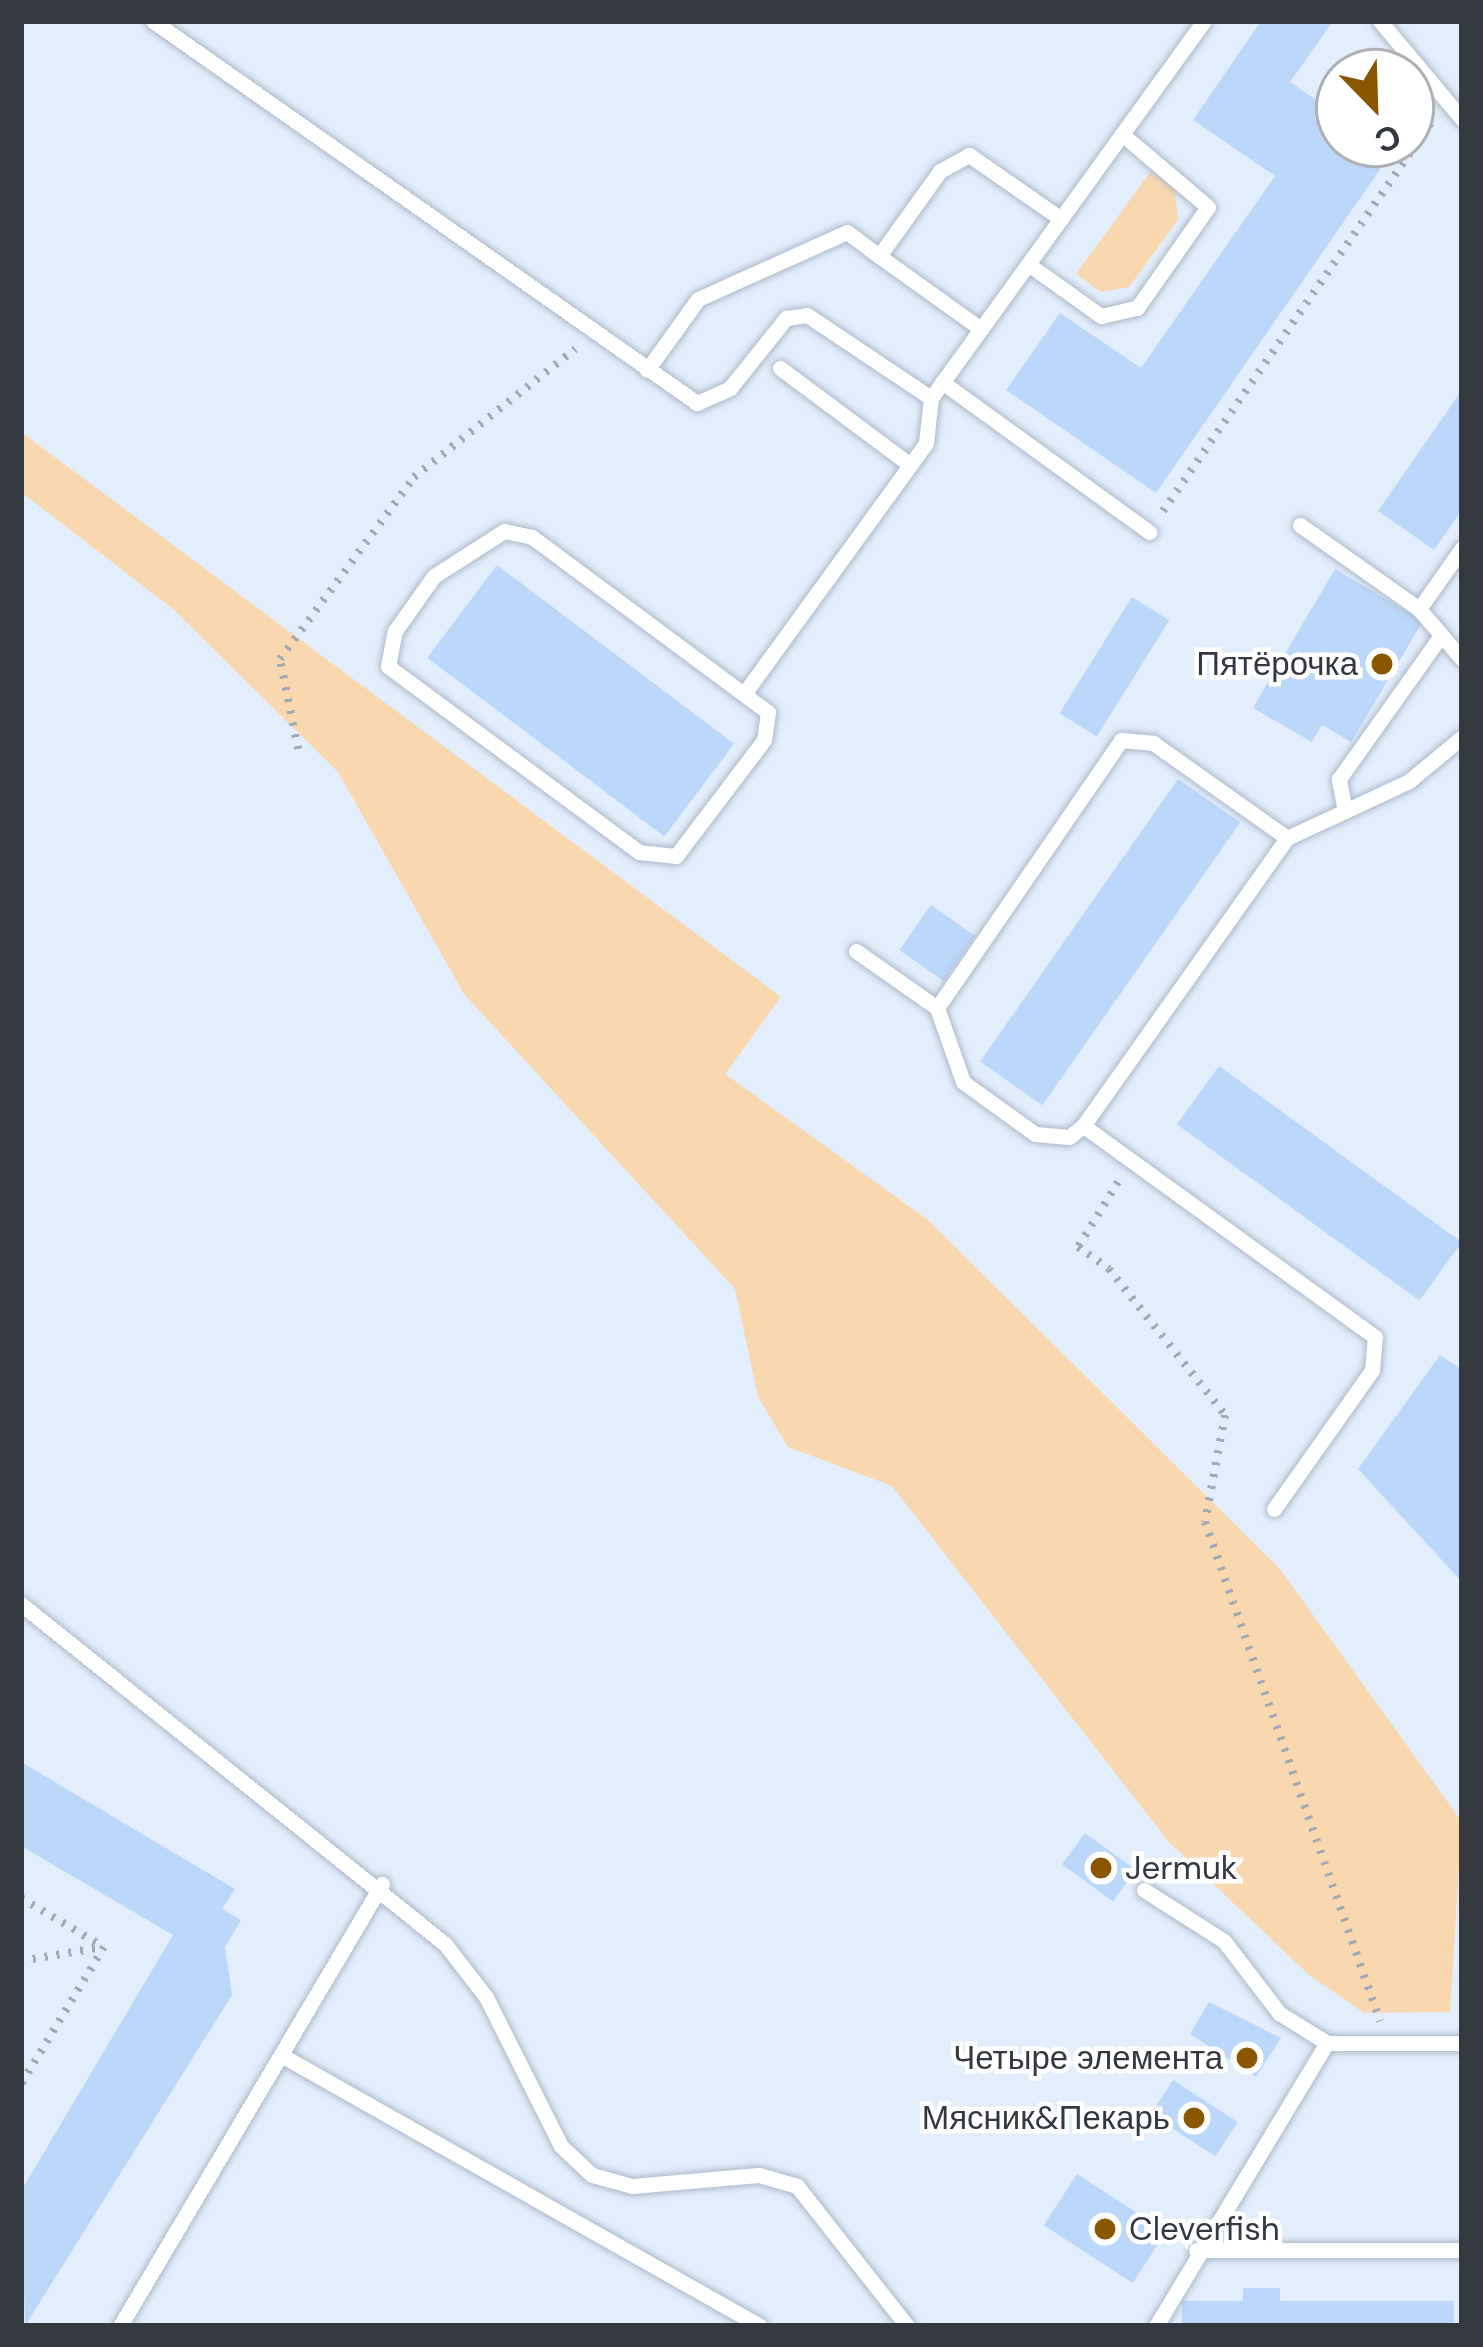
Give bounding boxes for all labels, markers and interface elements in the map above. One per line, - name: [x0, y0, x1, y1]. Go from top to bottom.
- north arrow: [1315, 48, 1435, 168]
- text: С: [1369, 114, 1407, 163]
- place label: Пятёрочка: [1196, 644, 1358, 684]
- marker: Пятёрочка: [1369, 651, 1395, 677]
- place label: Jermuk: [1125, 1848, 1237, 1888]
- marker: Jermuk: [1088, 1855, 1114, 1881]
- place label: Четыре элемента: [953, 2038, 1223, 2078]
- marker: Четыре элемента: [1234, 2045, 1260, 2071]
- place label: Мясник&Пекарь: [922, 2098, 1170, 2138]
- marker: Мясник&Пекарь: [1181, 2105, 1207, 2131]
- place label: Cleverfish: [1129, 2209, 1280, 2249]
- marker: Cleverfish: [1092, 2216, 1118, 2242]

